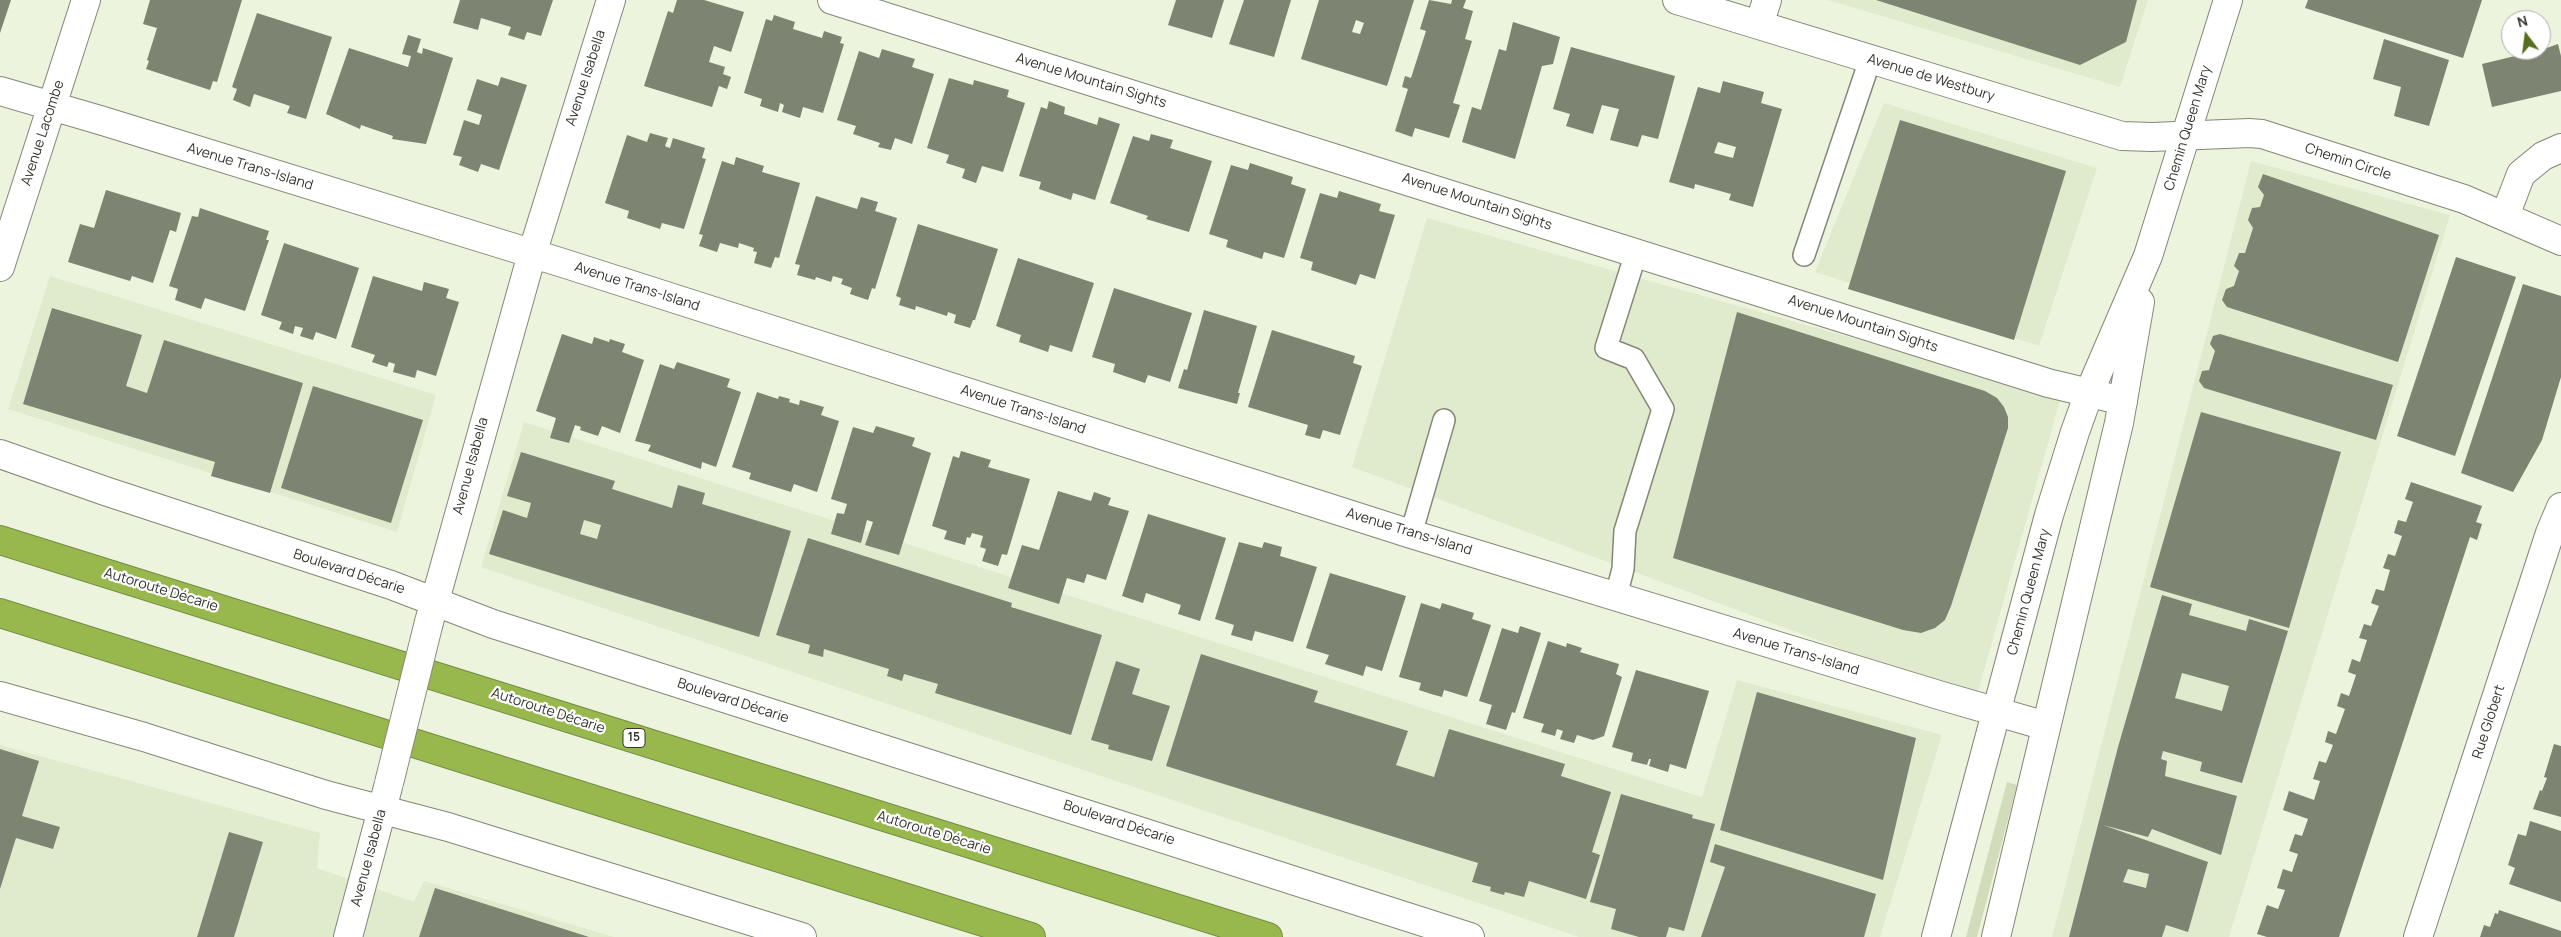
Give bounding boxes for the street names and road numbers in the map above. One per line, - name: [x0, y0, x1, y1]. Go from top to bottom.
- street label: Avenue Isabella: [563, 28, 609, 128]
- street label: Avenue Mountain Sights: [1014, 50, 1168, 112]
- street label: Avenue de Westbury: [1865, 51, 1997, 105]
- street label: Chemin Queen Mary: [2161, 63, 2215, 193]
- street label: Avenue Lacombe: [18, 78, 68, 188]
- street label: Avenue Trans-Island: [185, 140, 315, 194]
- street label: Chemin Circle: [2303, 140, 2393, 184]
- street label: Avenue Mountain Sights: [1400, 170, 1554, 234]
- street label: Avenue Trans-Island: [572, 259, 702, 315]
- street label: Avenue Mountain Sights: [1786, 292, 1940, 356]
- street label: Avenue Trans-Island: [958, 382, 1088, 438]
- street label: Avenue Isabella: [450, 416, 492, 516]
- street label: Avenue Trans-Island: [1344, 505, 1474, 559]
- street label: Chemin Queen Mary: [2004, 527, 2054, 657]
- street label: Boulevard Décarie: [291, 546, 407, 598]
- street label: Autoroute Décarie: [102, 565, 220, 615]
- street label: Avenue Trans-Island: [1731, 625, 1861, 679]
- street label: Boulevard Décarie: [675, 675, 791, 727]
- street label: Rue Globert: [2469, 683, 2509, 761]
- street label: Autoroute Décarie: [489, 685, 607, 737]
- road number: 15: [623, 728, 645, 748]
- street label: Boulevard Décarie: [1061, 797, 1177, 849]
- street label: Avenue Isabella: [348, 808, 390, 908]
- street label: Autoroute Décarie: [875, 808, 993, 858]

